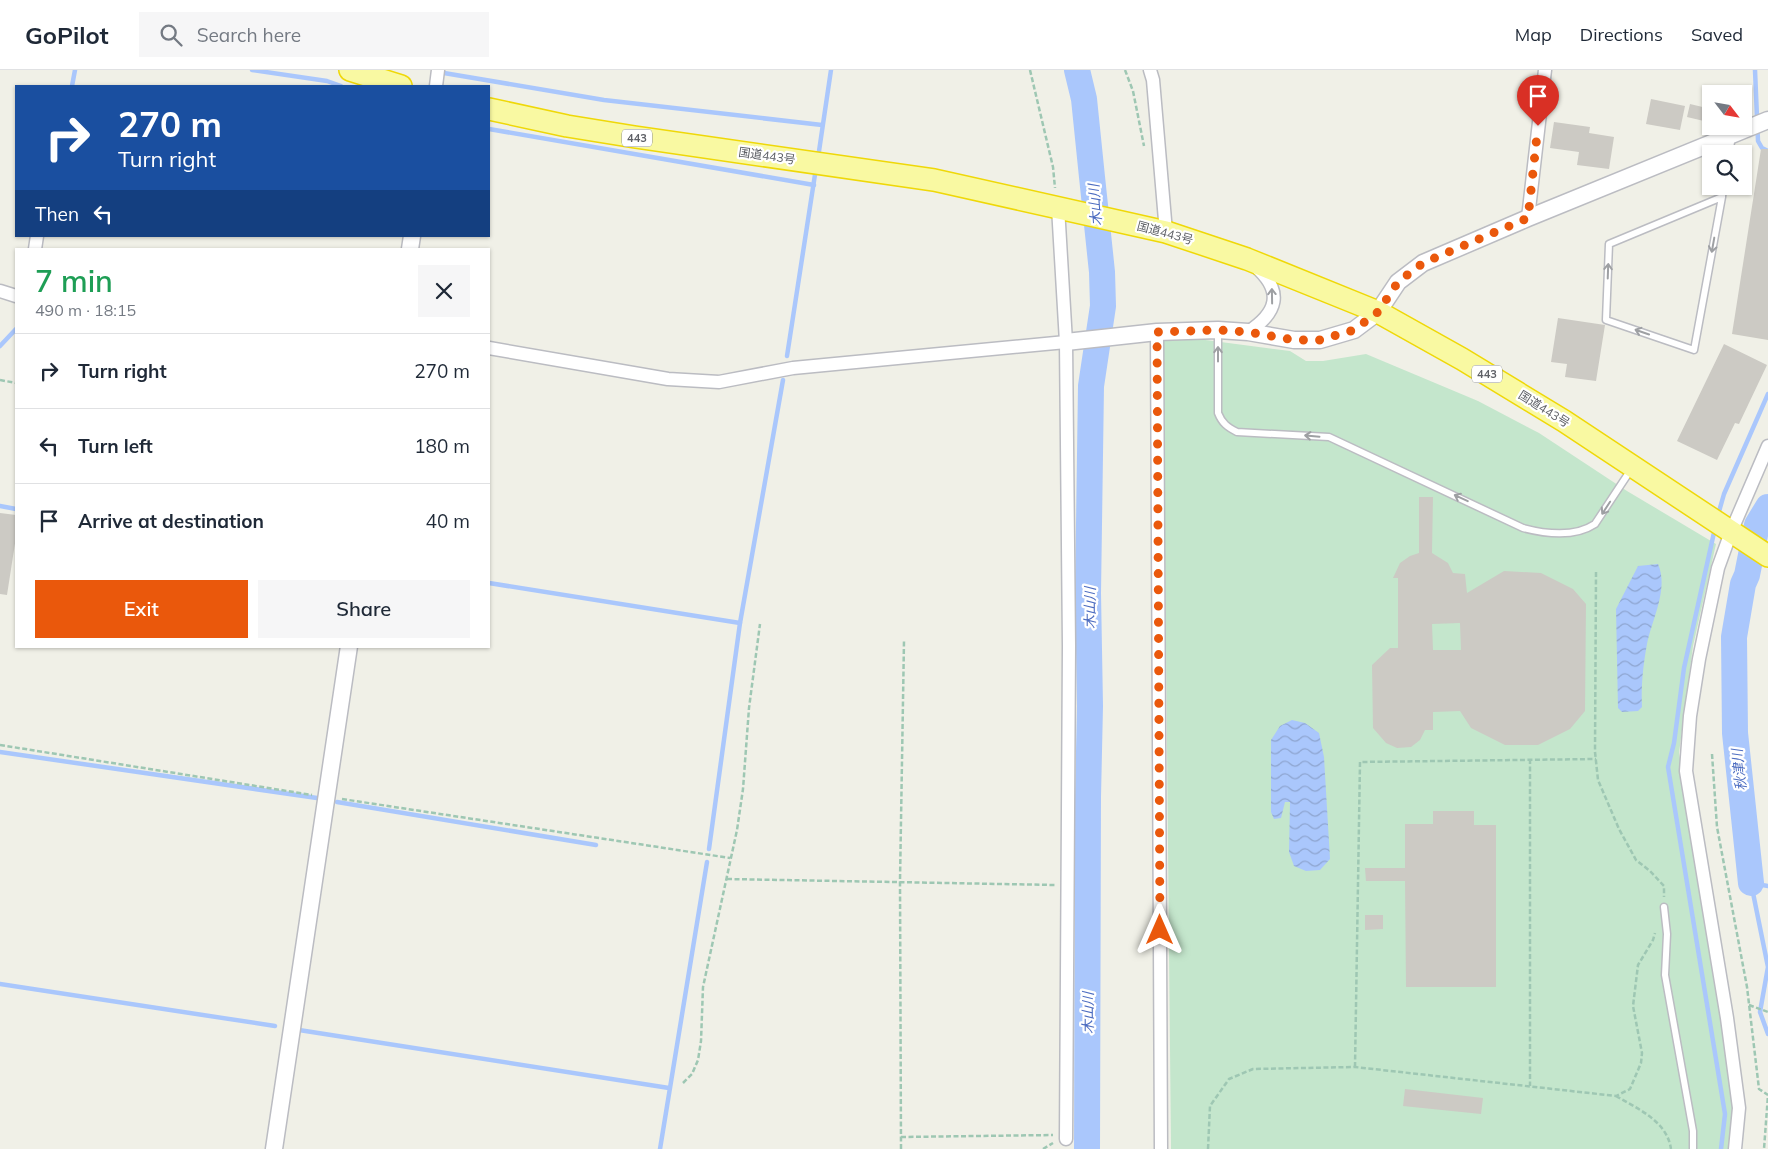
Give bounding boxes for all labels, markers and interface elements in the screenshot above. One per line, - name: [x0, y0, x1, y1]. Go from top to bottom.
- search box: [139, 12, 489, 57]
- text: GoPilot: [25, 20, 109, 50]
- icon: search: [157, 21, 185, 49]
- text: Search here: [197, 23, 301, 47]
- text: Map: [1515, 23, 1552, 46]
- text: Directions: [1580, 23, 1663, 46]
- text: Saved: [1691, 23, 1743, 46]
- pin: [1517, 75, 1559, 126]
- icon: arrive: [1524, 82, 1552, 110]
- north arrow: [1702, 85, 1752, 135]
- map controls: [1702, 85, 1752, 195]
- text: 270 m: [118, 102, 222, 146]
- icon: right: [35, 105, 100, 170]
- road number: 443: [622, 129, 652, 146]
- street label: 国道443号: [738, 144, 797, 167]
- text: Turn right: [118, 145, 216, 173]
- button: search: [1702, 145, 1752, 195]
- water label: 木山川: [1084, 181, 1105, 227]
- icon: left: [89, 200, 117, 228]
- text: Then: [35, 202, 79, 226]
- street label: 国道443号: [1135, 218, 1195, 247]
- one-way arrow: [1708, 236, 1718, 252]
- text: 7 min: [35, 262, 113, 300]
- one-way arrow: [1603, 263, 1613, 280]
- button: close: [418, 265, 470, 317]
- one-way arrow: [1267, 288, 1277, 304]
- text: 490 m · 18:15: [35, 300, 136, 320]
- one-way arrow: [1635, 327, 1651, 336]
- one-way arrow: [1213, 346, 1223, 362]
- icon: right: [35, 357, 63, 385]
- text: Turn right: [78, 359, 167, 383]
- text: 270 m: [414, 359, 470, 383]
- road number: 443: [1472, 366, 1502, 382]
- street label: 国道443号: [1516, 387, 1573, 430]
- one-way arrow: [1304, 431, 1320, 440]
- icon: left: [35, 432, 63, 460]
- text: Turn left: [78, 434, 153, 458]
- text: 180 m: [414, 434, 470, 458]
- one-way arrow: [1454, 493, 1469, 503]
- one-way arrow: [1601, 501, 1611, 515]
- icon: arrive: [35, 507, 63, 535]
- text: Arrive at destination: [78, 509, 264, 533]
- text: 40 m: [426, 509, 470, 533]
- button: Exit: [35, 580, 248, 638]
- button: Share: [258, 580, 470, 638]
- water label: 木山川: [1081, 585, 1099, 629]
- water label: 秋津川: [1728, 746, 1750, 792]
- position arrow: [1133, 903, 1185, 955]
- water label: 木山川: [1079, 990, 1097, 1034]

